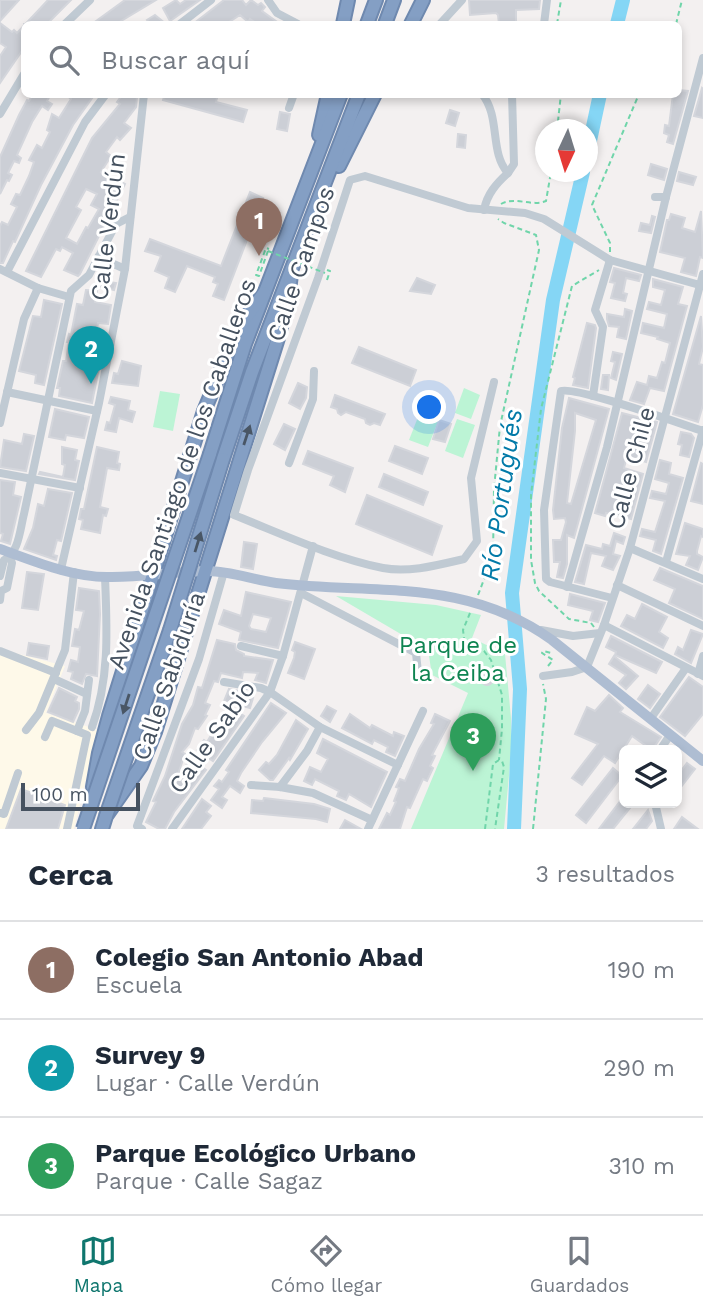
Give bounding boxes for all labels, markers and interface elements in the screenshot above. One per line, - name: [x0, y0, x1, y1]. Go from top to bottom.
- search box: [21, 21, 682, 98]
- icon: search: [45, 41, 83, 79]
- text: Buscar aquí: [101, 45, 250, 75]
- north arrow: [535, 119, 598, 182]
- street label: Calle Verdún: [85, 152, 131, 302]
- street label: Calle Campos: [261, 183, 341, 345]
- pin: 1: [236, 198, 282, 256]
- street label: Avenida Santiago de los Caballeros: [102, 275, 262, 673]
- pin: 2: [68, 326, 114, 384]
- your location: [412, 390, 446, 424]
- street label: Calle Chile: [601, 404, 661, 532]
- water label: Río Portugués: [474, 407, 528, 583]
- one-way arrow: [242, 425, 253, 446]
- one-way arrow: [193, 531, 203, 552]
- street label: Calle Sabiduría: [127, 588, 211, 764]
- park label: Parque de la Ceiba: [399, 631, 517, 687]
- street label: Calle Sabio: [163, 675, 261, 799]
- one-way arrow: [120, 694, 131, 715]
- pin: 3: [450, 713, 496, 771]
- map controls: [619, 745, 682, 808]
- button: layers: [619, 745, 682, 808]
- scale bar: [21, 780, 140, 812]
- text: 100 m: [32, 783, 88, 806]
- text: Cerca: [28, 857, 113, 892]
- text: 3 resultados: [536, 861, 675, 888]
- text: Colegio San Antonio Abad: [95, 942, 423, 972]
- text: 1: [46, 957, 56, 984]
- text: 190 m: [608, 957, 675, 984]
- text: Escuela: [95, 972, 182, 999]
- text: Survey 9: [95, 1040, 205, 1070]
- text: 2: [44, 1055, 58, 1082]
- text: 290 m: [603, 1055, 675, 1082]
- text: Lugar · Calle Verdún: [95, 1070, 320, 1097]
- text: Parque Ecológico Urbano: [95, 1138, 416, 1168]
- text: 3: [44, 1153, 58, 1180]
- text: 310 m: [609, 1153, 675, 1180]
- text: Parque · Calle Sagaz: [95, 1168, 323, 1195]
- tab: Mapa: [74, 1232, 123, 1297]
- tab: Cómo llegar: [271, 1232, 382, 1297]
- tab: Guardados: [530, 1232, 629, 1297]

